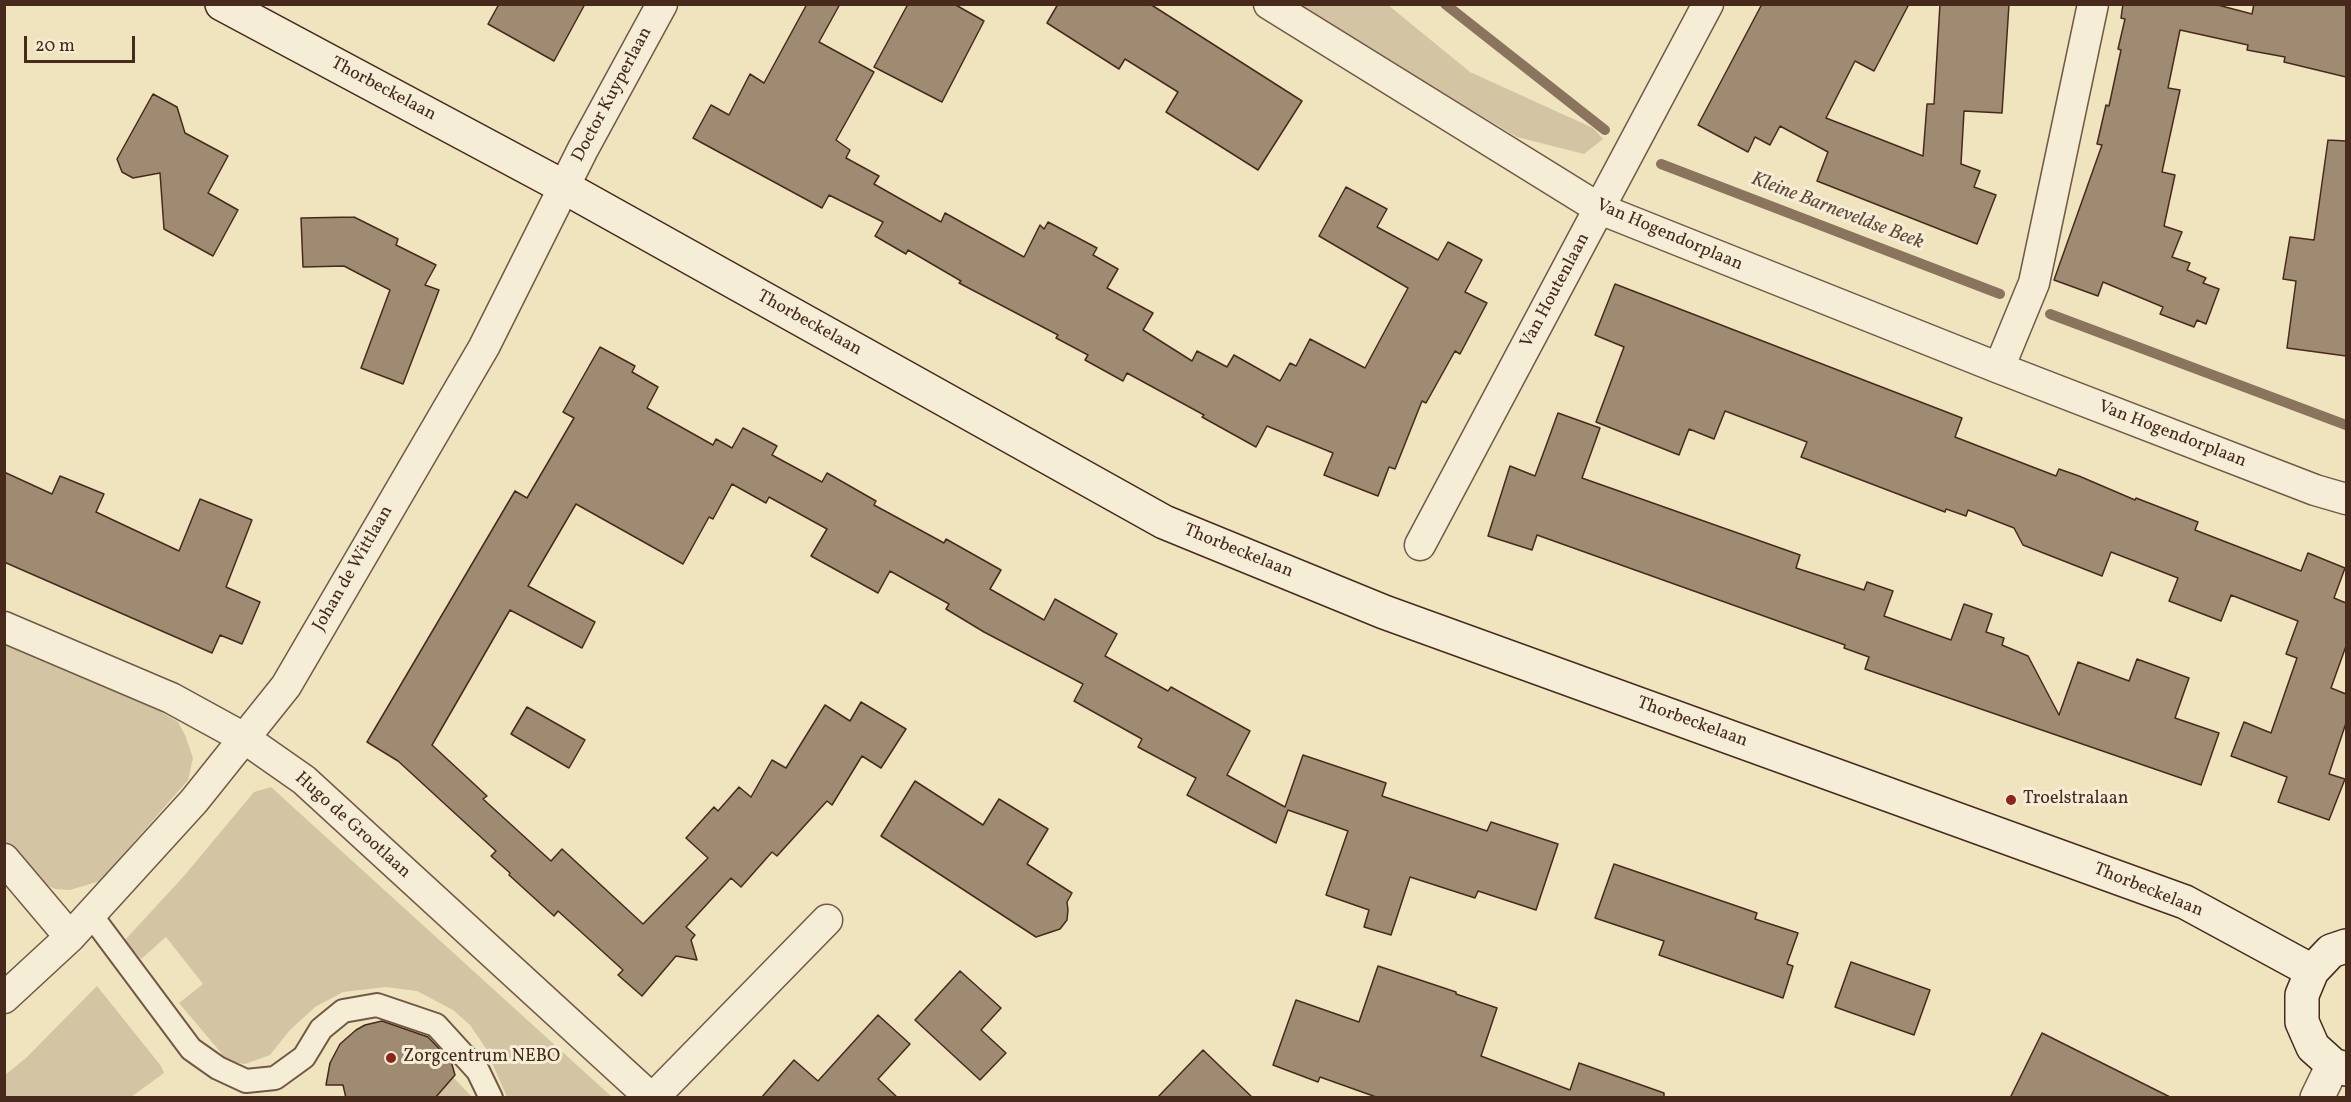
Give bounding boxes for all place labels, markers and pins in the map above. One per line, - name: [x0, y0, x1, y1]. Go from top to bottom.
- place label: Troelstralaan: [2023, 789, 2128, 811]
- marker: Troelstralaan: [2004, 793, 2018, 807]
- place label: Zorgcentrum NEBO: [403, 1047, 560, 1069]
- marker: Zorgcentrum NEBO: [384, 1051, 398, 1065]

